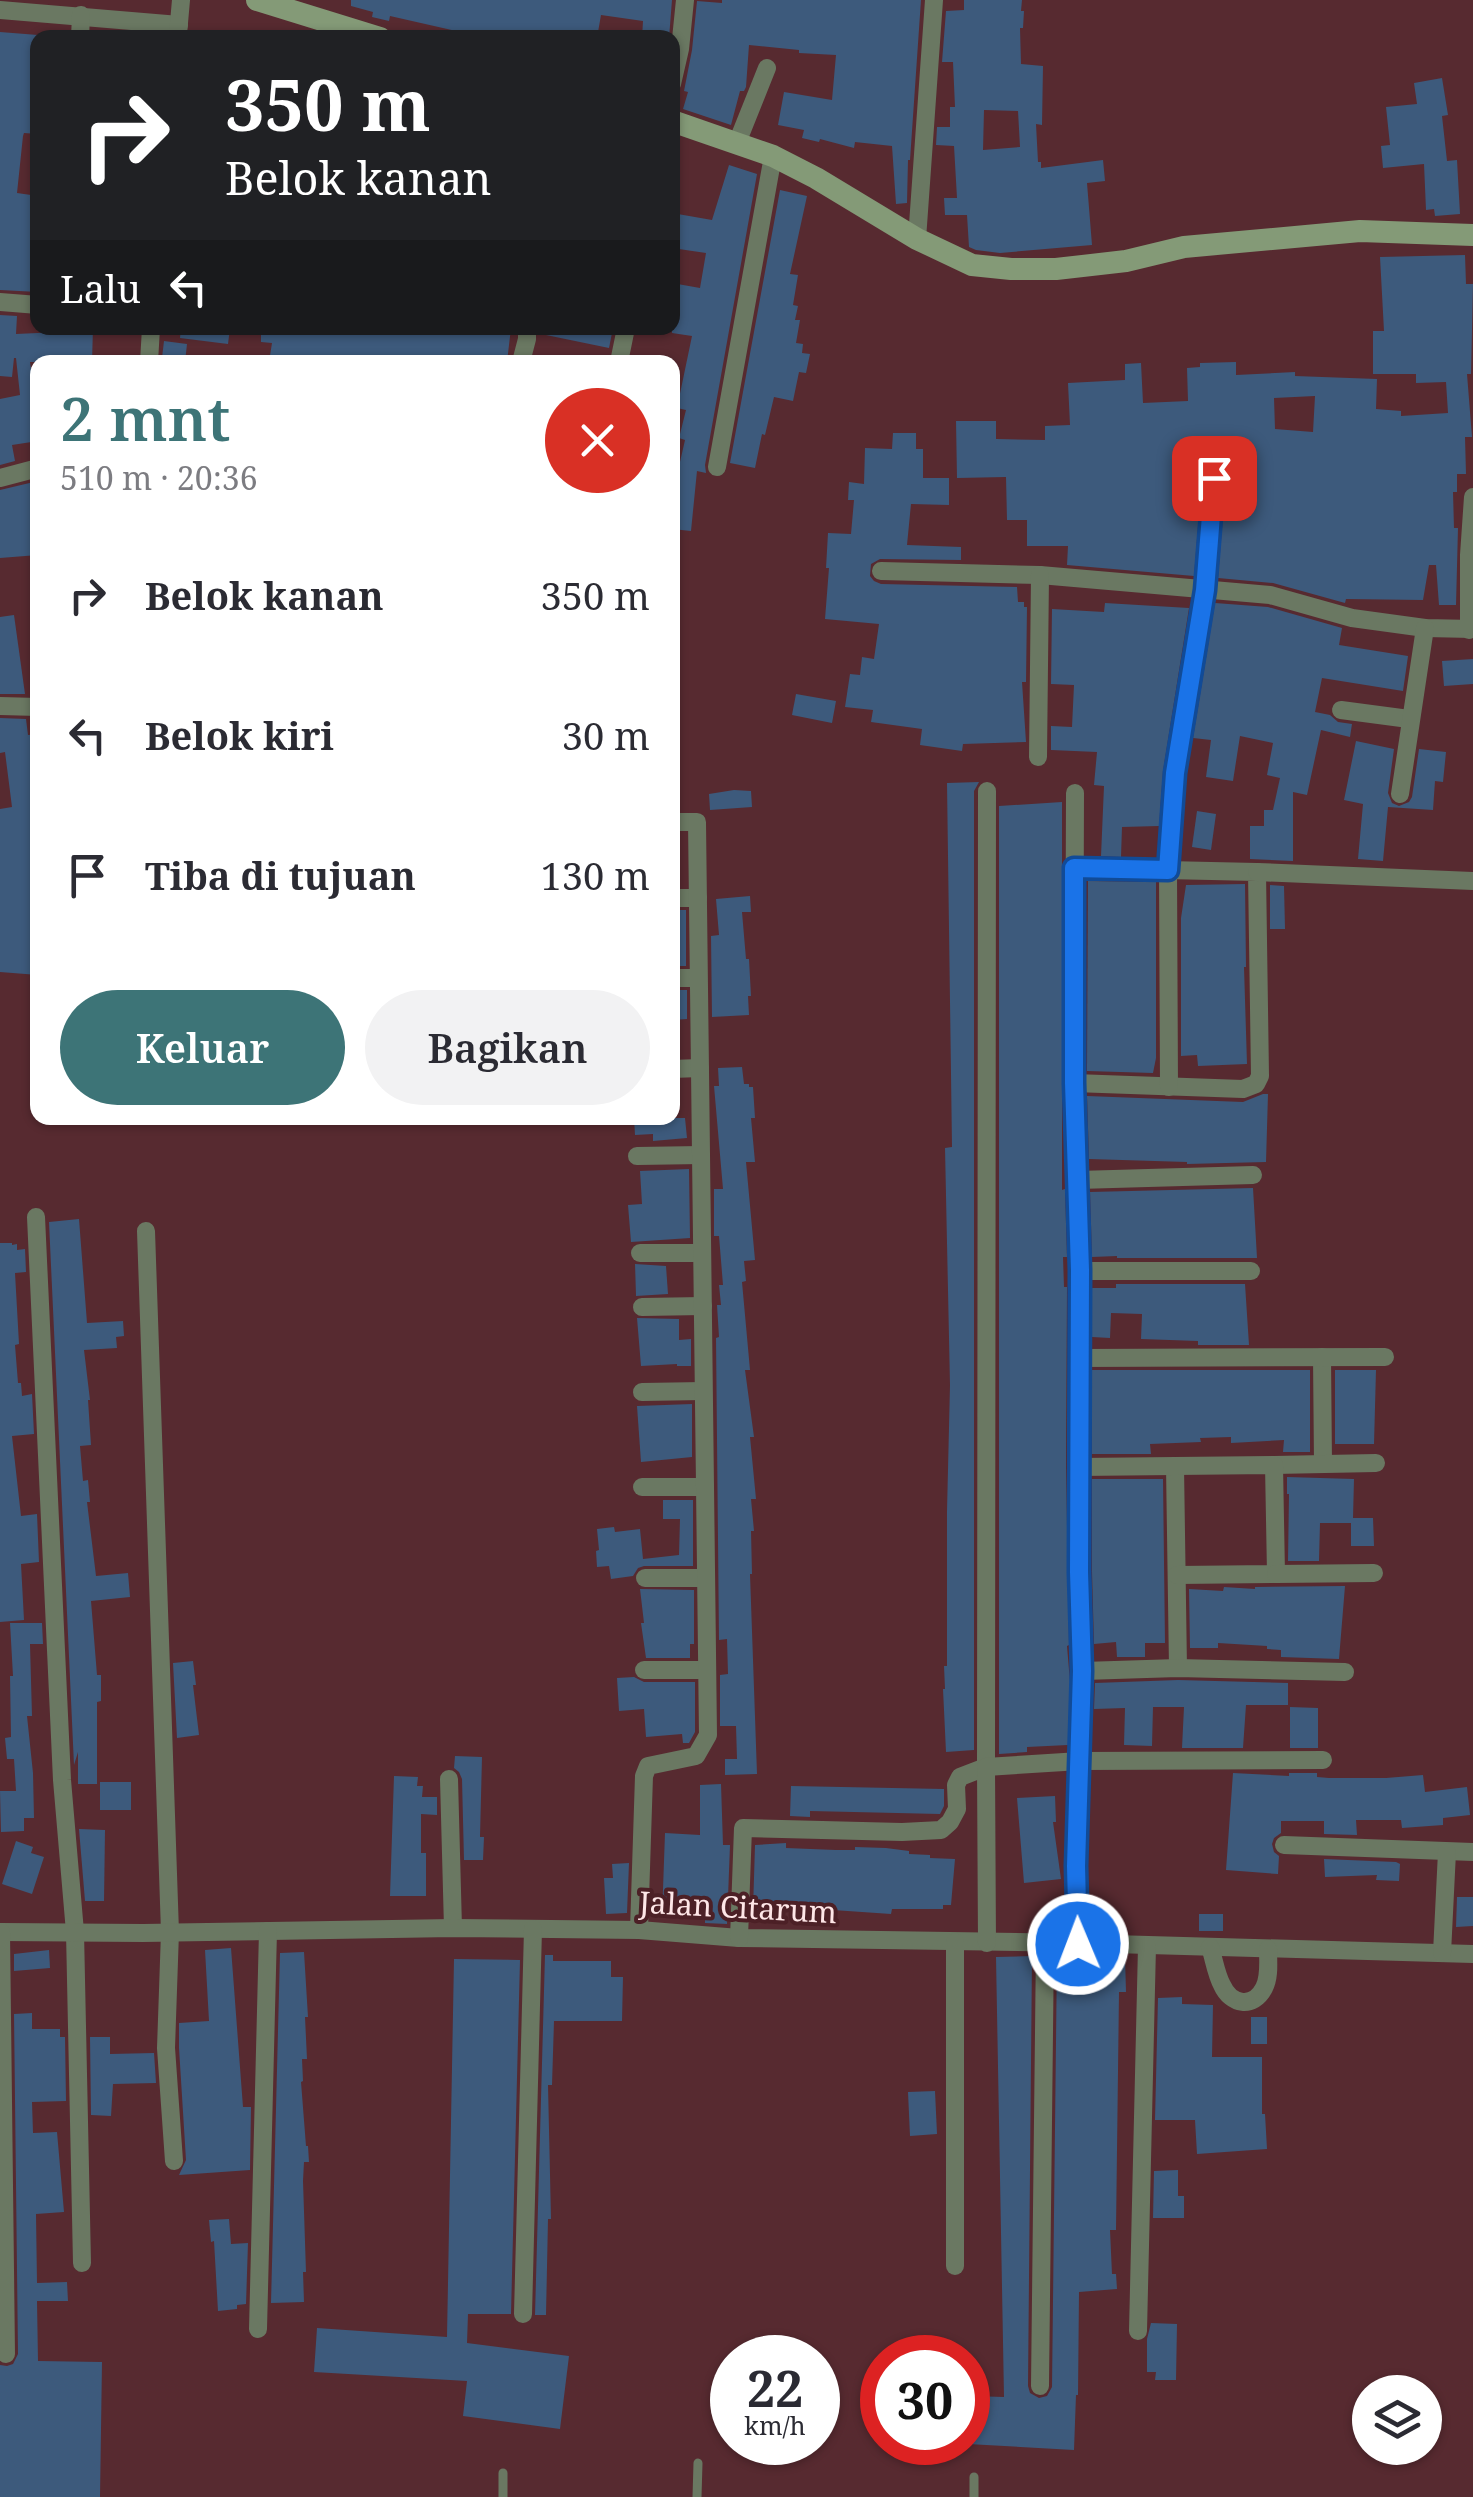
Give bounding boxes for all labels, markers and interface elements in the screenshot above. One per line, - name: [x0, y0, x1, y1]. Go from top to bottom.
- text: 350 m: [225, 56, 431, 152]
- icon: right: [60, 70, 190, 200]
- text: Belok kanan: [225, 147, 492, 208]
- icon: left: [161, 260, 216, 315]
- text: Lalu: [60, 262, 141, 314]
- text: 2 mnt: [60, 377, 230, 459]
- button: close: [545, 388, 650, 493]
- pin: [1172, 436, 1257, 521]
- icon: arrive: [1187, 451, 1242, 506]
- text: 510 m · 20:36: [60, 456, 258, 499]
- icon: right: [60, 568, 115, 623]
- text: Belok kanan: [145, 569, 384, 621]
- text: 350 m: [540, 569, 650, 621]
- icon: left: [60, 708, 115, 763]
- text: Belok kiri: [145, 709, 334, 761]
- text: 30 m: [562, 709, 650, 761]
- icon: arrive: [60, 848, 115, 903]
- text: Tiba di tujuan: [145, 849, 416, 901]
- text: 130 m: [540, 849, 650, 901]
- button: Keluar: [60, 990, 345, 1105]
- button: Bagikan: [365, 990, 650, 1105]
- street label: Jalan Citarum: [637, 1881, 838, 1932]
- position arrow: [1026, 1892, 1130, 1996]
- speed limit sign: 30: [860, 2335, 990, 2465]
- text: 22: [747, 2354, 803, 2422]
- map controls: [1352, 2375, 1442, 2465]
- button: layers: [1352, 2375, 1442, 2465]
- text: km/h: [744, 2408, 806, 2442]

